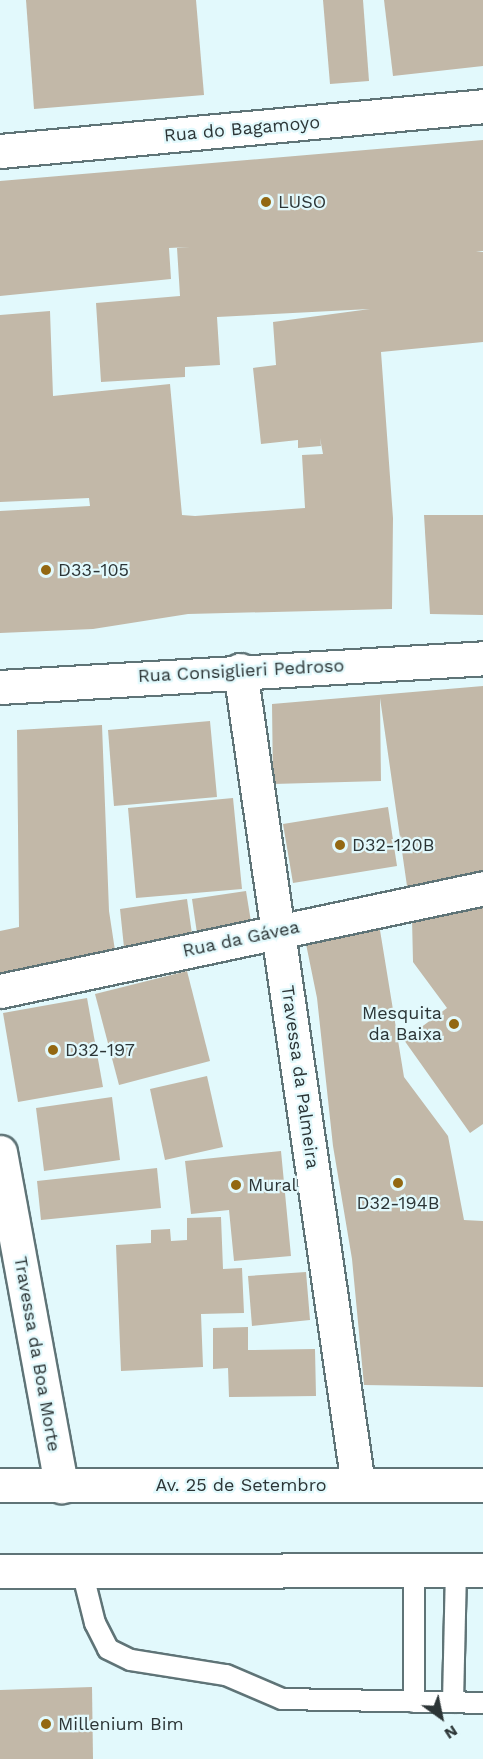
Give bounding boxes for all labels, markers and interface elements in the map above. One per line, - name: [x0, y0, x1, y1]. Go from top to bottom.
- street label: Rua do Bagamoyo: [163, 111, 321, 147]
- place label: LUSO: [278, 191, 326, 213]
- marker: LUSO: [259, 195, 273, 209]
- place label: D33-105: [58, 559, 129, 581]
- marker: D33-105: [39, 563, 53, 577]
- street label: Rua Consiglieri Pedroso: [137, 655, 345, 687]
- place label: D32-120B: [352, 834, 435, 856]
- marker: D32-120B: [333, 838, 347, 852]
- street label: Rua da Gávea: [180, 916, 302, 962]
- street label: Travessa da Palmeira: [276, 984, 324, 1170]
- place label: Mesquita da Baixa: [362, 1003, 442, 1046]
- marker: Mesquita da Baixa: [447, 1017, 461, 1031]
- place label: D32-197: [65, 1039, 135, 1061]
- marker: D32-197: [46, 1043, 60, 1057]
- place label: Mural: [248, 1174, 297, 1196]
- marker: D32-194B: [391, 1176, 405, 1190]
- marker: Mural: [229, 1178, 243, 1192]
- place label: D32-194B: [357, 1192, 439, 1214]
- street label: Travessa da Boa Morte: [9, 1254, 65, 1454]
- street label: Av. 25 de Setembro: [155, 1474, 327, 1496]
- north arrow: [411, 1687, 471, 1747]
- place label: Millenium Bim: [58, 1713, 184, 1735]
- marker: Millenium Bim: [39, 1717, 53, 1731]
- text: N: [441, 1721, 461, 1744]

